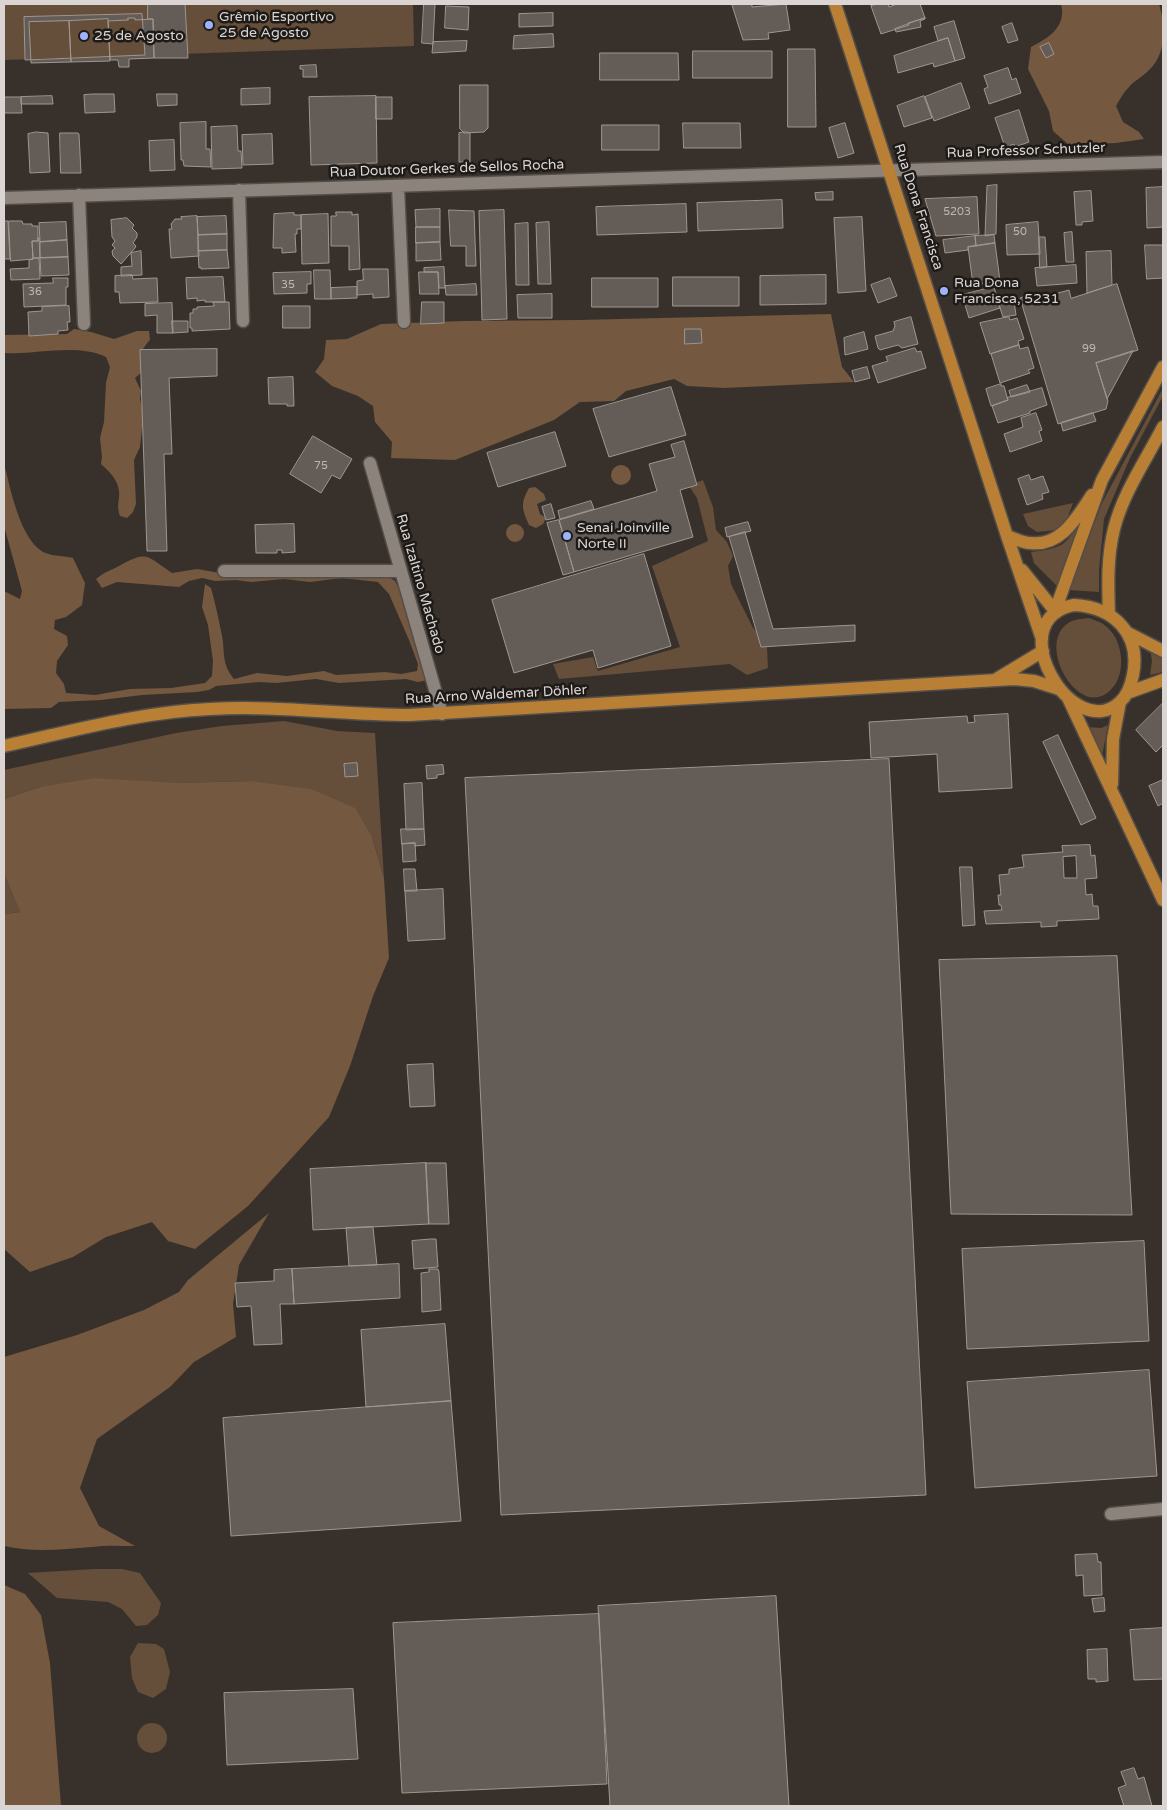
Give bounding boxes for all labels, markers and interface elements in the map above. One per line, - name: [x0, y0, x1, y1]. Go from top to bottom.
- place label: Grêmio Esportivo 25 de Agosto: [219, 9, 334, 41]
- marker: Grêmio Esportivo 25 de Agosto: [203, 19, 215, 31]
- place label: 25 de Agosto: [94, 28, 184, 44]
- marker: 25 de Agosto: [78, 30, 90, 42]
- street label: Rua Professor Schutzler: [946, 140, 1106, 162]
- street label: Rua Dona Francisca: [890, 142, 946, 272]
- street label: Rua Doutor Gerkes de Sellos Rocha: [329, 157, 565, 181]
- house number: 5203: [943, 205, 971, 219]
- house number: 50: [1013, 225, 1027, 239]
- place label: Rua Dona Francisca, 5231: [954, 275, 1059, 308]
- house number: 35: [281, 278, 295, 292]
- house number: 36: [28, 285, 42, 299]
- marker: Rua Dona Francisca, 5231: [938, 285, 950, 297]
- house number: 99: [1082, 342, 1096, 356]
- house number: 75: [314, 459, 328, 473]
- street label: Rua Izaltino Machado: [392, 512, 448, 656]
- place label: Senai Joinville Norte II: [577, 520, 670, 552]
- marker: Senai Joinville Norte II: [561, 530, 573, 542]
- street label: Rua Arno Waldemar Döhler: [405, 682, 587, 708]

